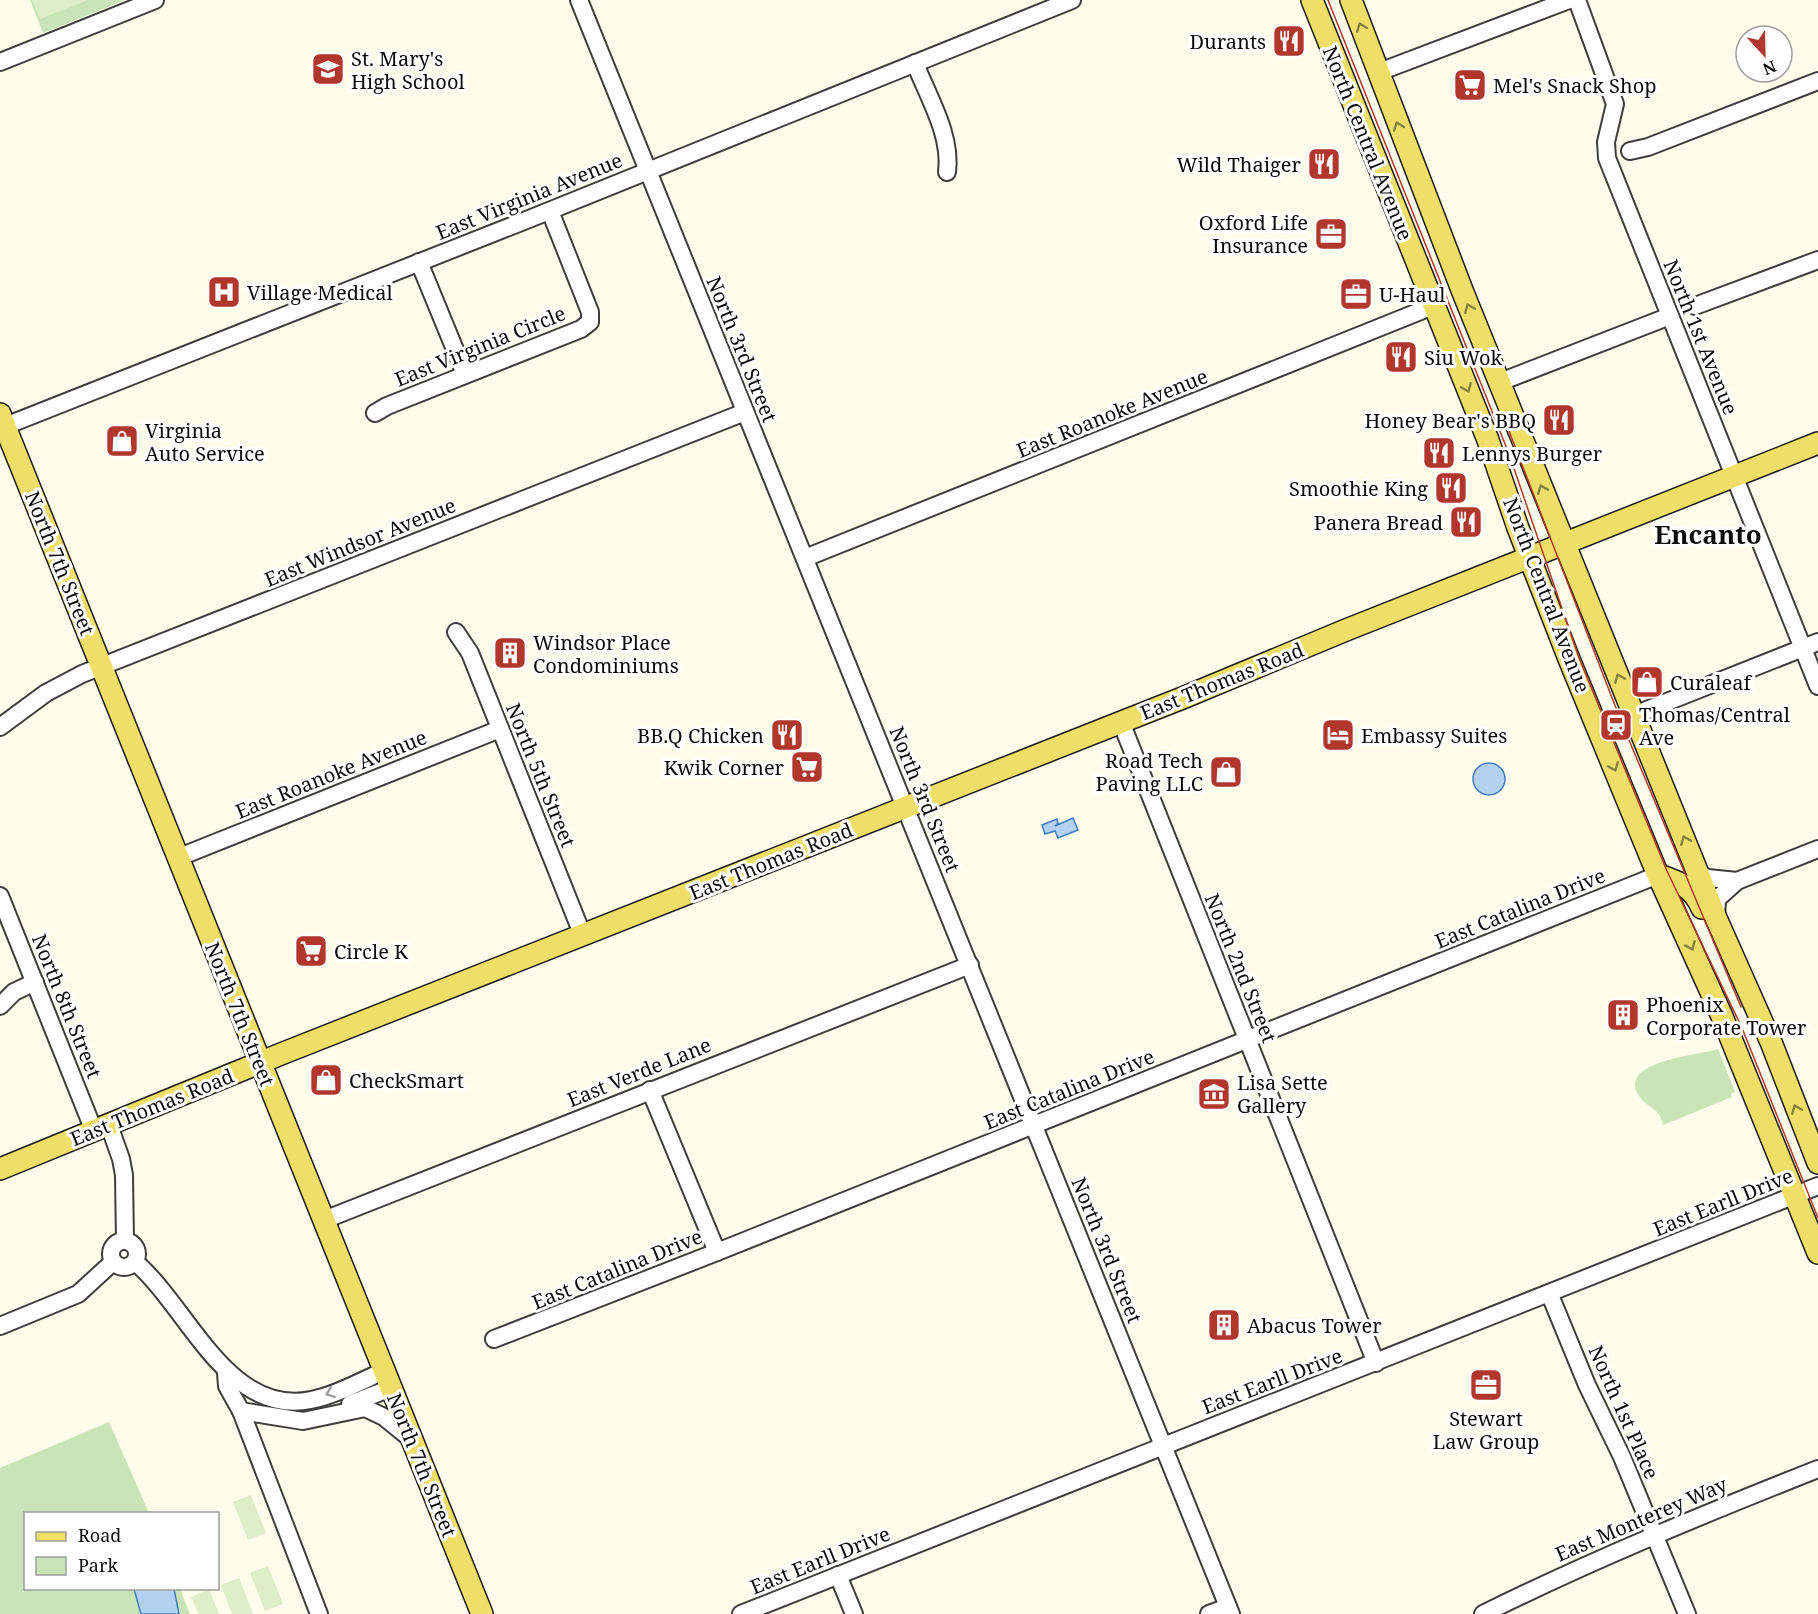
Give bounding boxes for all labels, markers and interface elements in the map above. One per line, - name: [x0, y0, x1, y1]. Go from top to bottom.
- one-way arrow: [1356, 22, 1369, 32]
- restaurant icon: Durants: [1271, 23, 1307, 59]
- north arrow: [1734, 24, 1794, 84]
- place label: Durants: [1190, 28, 1266, 55]
- street label: North Central Avenue: [1317, 42, 1419, 244]
- place label: St. Mary's High School: [351, 45, 465, 95]
- school or university icon: St. Mary's High School: [310, 51, 346, 87]
- text: N: [1759, 55, 1780, 81]
- supermarket icon: Mel's Snack Shop: [1452, 67, 1488, 103]
- place label: Mel's Snack Shop: [1493, 72, 1656, 99]
- one-way arrow: [1393, 122, 1406, 132]
- street label: East Virginia Avenue: [432, 146, 626, 246]
- restaurant icon: Wild Thaiger: [1306, 146, 1342, 182]
- place label: Wild Thaiger: [1176, 151, 1302, 178]
- place label: Oxford Life Insurance: [1199, 209, 1308, 259]
- office icon: Oxford Life Insurance: [1313, 216, 1349, 252]
- street label: North 1st Avenue: [1658, 255, 1744, 419]
- street label: North 3rd Street: [700, 272, 784, 426]
- hospital icon: Village Medical: [206, 274, 242, 310]
- office icon: U-Haul: [1338, 276, 1374, 312]
- place label: Village Medical: [247, 279, 393, 306]
- place label: U-Haul: [1379, 281, 1446, 308]
- street label: East Virginia Circle: [391, 299, 569, 393]
- one-way arrow: [1464, 303, 1476, 314]
- restaurant icon: Siu Wok: [1383, 339, 1419, 375]
- place label: Siu Wok: [1424, 344, 1502, 371]
- street label: East Roanoke Avenue: [1012, 362, 1212, 464]
- one-way arrow: [1460, 382, 1472, 393]
- restaurant icon: Honey Bear's BBQ: [1541, 402, 1577, 438]
- place label: Honey Bear's BBQ: [1364, 407, 1536, 434]
- place label: Virginia Auto Service: [145, 417, 265, 467]
- shop icon: Virginia Auto Service: [104, 423, 140, 459]
- restaurant icon: Lennys Burger: [1421, 435, 1457, 471]
- place label: Lennys Burger: [1462, 440, 1603, 467]
- restaurant icon: Smoothie King: [1433, 470, 1469, 506]
- place label: Smoothie King: [1289, 475, 1428, 502]
- one-way arrow: [1537, 484, 1549, 495]
- street label: North 7th Street: [19, 487, 101, 639]
- street label: East Windsor Avenue: [260, 491, 460, 593]
- street label: North Central Avenue: [1497, 493, 1597, 697]
- restaurant icon: Panera Bread: [1448, 504, 1484, 540]
- place label: Panera Bread: [1314, 509, 1443, 536]
- district label: Encanto: [1654, 516, 1762, 552]
- place label: Windsor Place Condominiums: [533, 629, 679, 679]
- building icon: Windsor Place Condominiums: [492, 635, 528, 671]
- street label: East Thomas Road: [1136, 636, 1308, 726]
- shop icon: Curaleaf: [1629, 664, 1665, 700]
- place label: Curaleaf: [1670, 669, 1752, 696]
- one-way arrow: [1614, 673, 1626, 684]
- street label: North 5th Street: [500, 699, 582, 851]
- place label: Thomas/Central Ave: [1639, 701, 1790, 751]
- station icon: Thomas/Central Ave: [1598, 707, 1634, 743]
- restaurant icon: BB.Q Chicken: [769, 717, 805, 753]
- hotel icon: Embassy Suites: [1320, 717, 1356, 753]
- place label: BB.Q Chicken: [637, 722, 764, 749]
- street label: North 3rd Street: [883, 722, 967, 876]
- place label: Embassy Suites: [1361, 722, 1507, 749]
- street label: East Roanoke Avenue: [231, 723, 431, 825]
- place label: Road Tech Paving LLC: [1096, 747, 1203, 797]
- supermarket icon: Kwik Corner: [789, 749, 825, 785]
- place label: Kwik Corner: [664, 754, 785, 781]
- shop icon: Road Tech Paving LLC: [1208, 754, 1244, 790]
- one-way arrow: [1607, 761, 1619, 772]
- street label: East Thomas Road: [685, 816, 857, 906]
- one-way arrow: [1679, 836, 1692, 846]
- street label: East Catalina Drive: [1431, 862, 1609, 954]
- street label: North 2nd Street: [1199, 889, 1283, 1047]
- street label: North 8th Street: [26, 930, 108, 1082]
- supermarket icon: Circle K: [293, 933, 329, 969]
- street label: North 7th Street: [199, 938, 281, 1090]
- place label: Circle K: [334, 938, 409, 965]
- one-way arrow: [1684, 940, 1696, 951]
- place label: Phoenix Corporate Tower: [1646, 991, 1807, 1041]
- building icon: Phoenix Corporate Tower: [1605, 997, 1641, 1033]
- street label: East Verde Lane: [563, 1031, 715, 1113]
- street label: East Catalina Drive: [980, 1043, 1158, 1135]
- street label: East Thomas Road: [66, 1062, 238, 1152]
- shop icon: CheckSmart: [308, 1062, 344, 1098]
- place label: CheckSmart: [349, 1067, 464, 1094]
- place label: Lisa Sette Gallery: [1237, 1069, 1328, 1119]
- museum icon: Lisa Sette Gallery: [1196, 1076, 1232, 1112]
- one-way arrow: [1791, 1104, 1803, 1115]
- street label: East Earll Drive: [1649, 1162, 1797, 1242]
- street label: North 3rd Street: [1065, 1173, 1149, 1327]
- street label: East Catalina Drive: [528, 1223, 706, 1315]
- building icon: Abacus Tower: [1206, 1307, 1242, 1343]
- place label: Abacus Tower: [1247, 1312, 1382, 1339]
- street label: North 1st Place: [1582, 1341, 1666, 1483]
- street label: East Earll Drive: [1198, 1342, 1346, 1420]
- office icon: Stewart Law Group: [1468, 1367, 1504, 1403]
- one-way arrow: [325, 1386, 336, 1399]
- street label: North 7th Street: [381, 1389, 463, 1541]
- place label: Stewart Law Group: [1433, 1405, 1539, 1455]
- street label: East Monterey Way: [1551, 1470, 1732, 1567]
- legend: [24, 1512, 219, 1590]
- street label: East Earll Drive: [746, 1520, 894, 1600]
- text: Road: [78, 1523, 121, 1547]
- text: Park: [78, 1553, 118, 1577]

